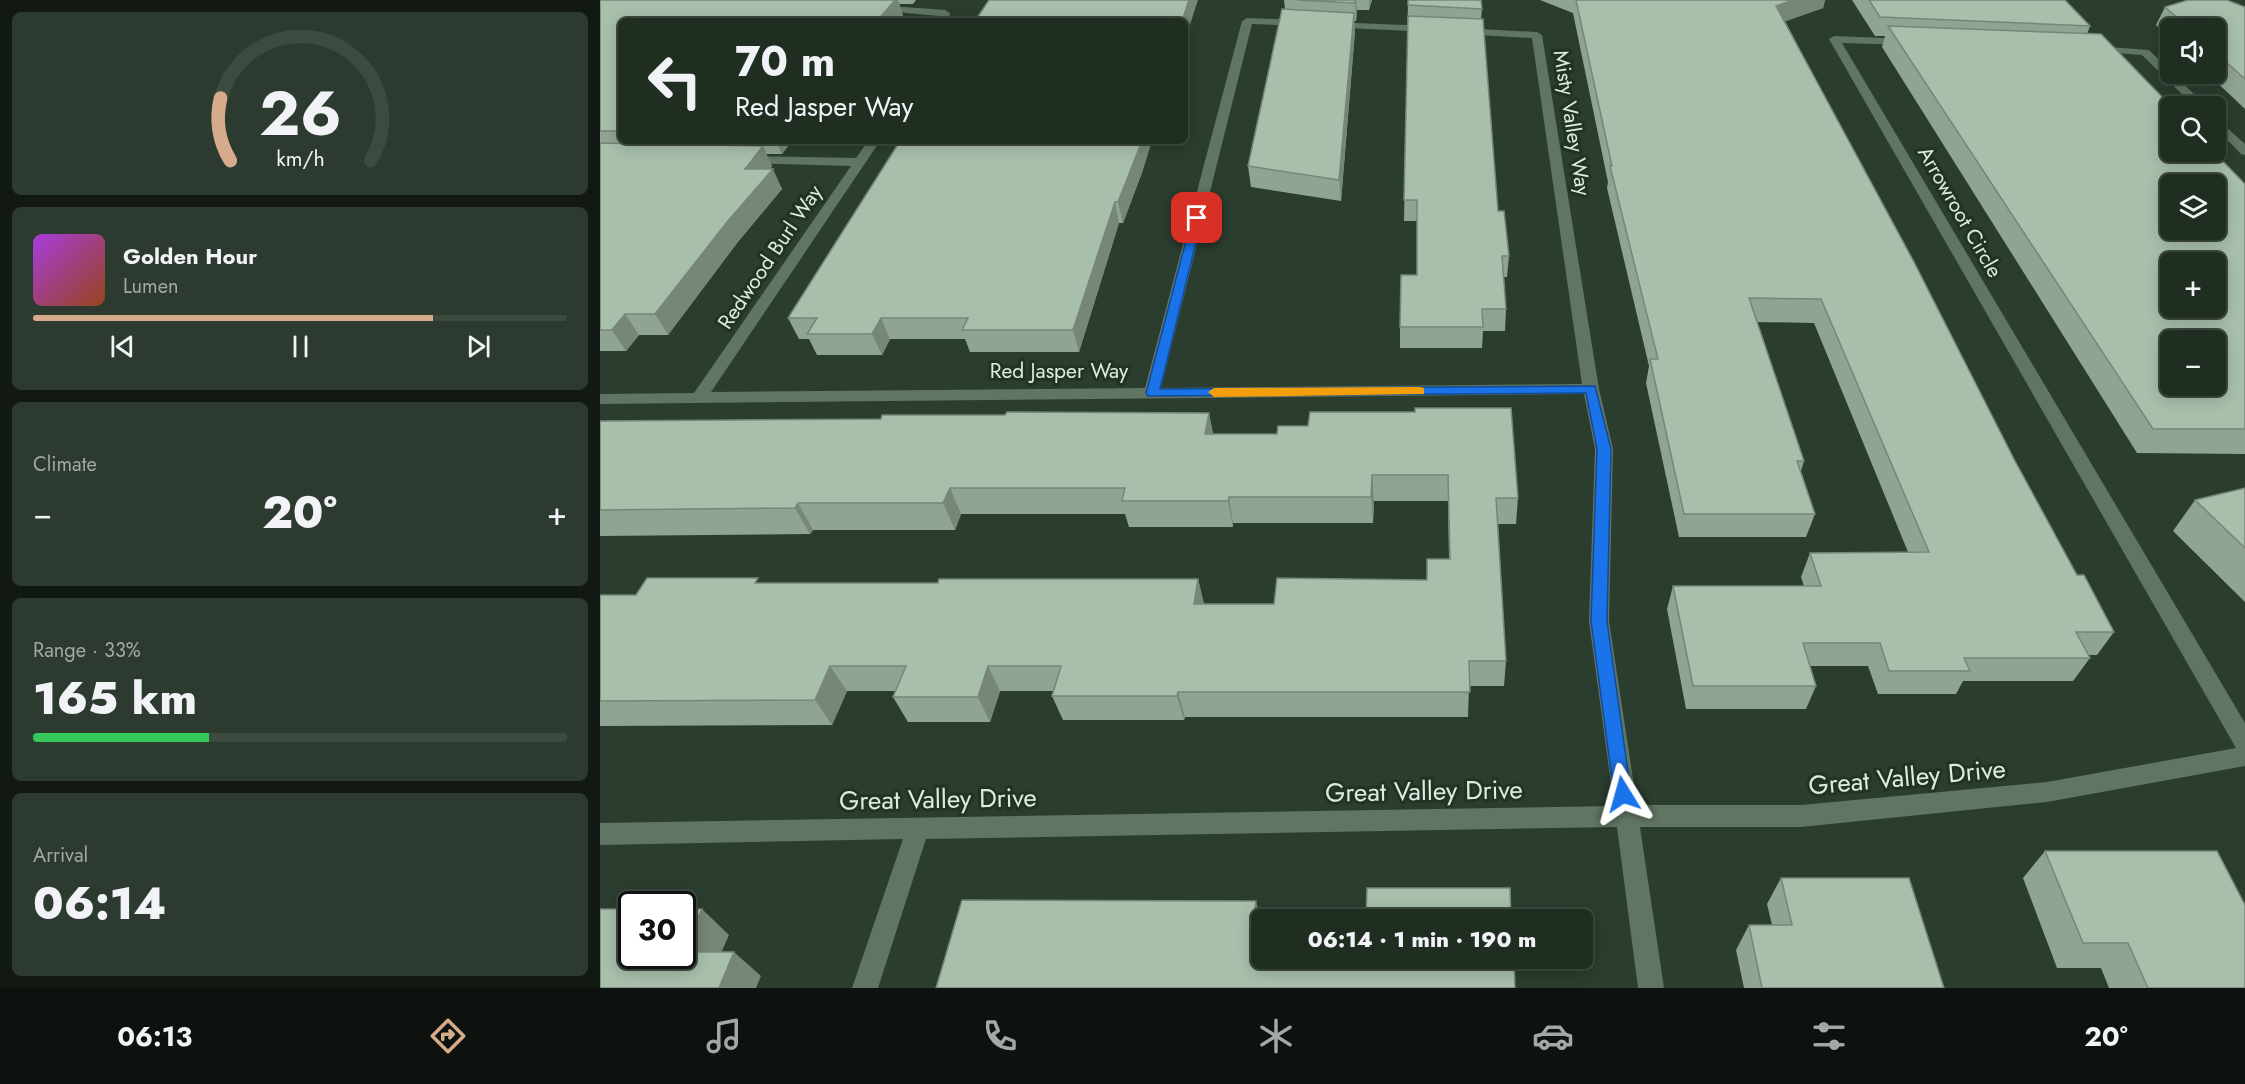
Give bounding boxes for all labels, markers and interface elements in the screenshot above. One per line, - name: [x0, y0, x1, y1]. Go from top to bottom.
- map controls: [2160, 18, 2226, 396]
- button: sound: [2160, 18, 2226, 84]
- text: 70 m: [735, 31, 835, 92]
- icon: left: [636, 42, 714, 120]
- street label: Misty Valley Way: [1546, 48, 1598, 199]
- text: 26: [259, 68, 341, 158]
- text: Red Jasper Way: [735, 87, 913, 126]
- button: search: [2160, 96, 2226, 162]
- street label: Arrowroot Circle: [1910, 141, 2010, 283]
- text: km/h: [276, 143, 324, 174]
- button: layers: [2160, 174, 2226, 240]
- street label: Redwood Burl Way: [710, 178, 830, 335]
- pin: [1171, 192, 1222, 243]
- icon: arrive: [1180, 201, 1213, 234]
- text: Golden Hour: [123, 240, 257, 272]
- button: +: [2160, 252, 2226, 318]
- text: Lumen: [123, 272, 179, 301]
- icon: previous: [106, 330, 139, 363]
- icon: pause: [284, 330, 317, 363]
- icon: next: [462, 330, 495, 363]
- button: −: [2160, 330, 2226, 396]
- street label: Red Jasper Way: [990, 356, 1129, 386]
- text: Climate: [33, 450, 97, 479]
- text: 20°: [262, 480, 337, 545]
- text: −: [33, 490, 52, 537]
- text: +: [547, 490, 567, 537]
- text: Range · 33%: [33, 636, 141, 665]
- text: 165 km: [33, 666, 197, 731]
- street label: Great Valley Drive: [1807, 749, 2007, 805]
- position arrow: [1591, 762, 1655, 826]
- street label: Great Valley Drive: [1325, 770, 1523, 812]
- street label: Great Valley Drive: [839, 778, 1037, 820]
- text: Arrival: [33, 841, 88, 870]
- text: 06:14: [33, 871, 166, 936]
- speed limit sign: 30: [618, 891, 696, 969]
- text: 06:14 · 1 min · 190 m: [1308, 923, 1536, 955]
- icon: directions: [427, 1015, 469, 1057]
- icon: music: [703, 1015, 745, 1057]
- icon: phone: [979, 1015, 1021, 1057]
- icon: climate: [1255, 1015, 1297, 1057]
- icon: car: [1532, 1015, 1574, 1057]
- icon: filters: [1808, 1015, 1850, 1057]
- text: 06:13: [117, 1017, 192, 1056]
- text: 20°: [2084, 1017, 2128, 1056]

